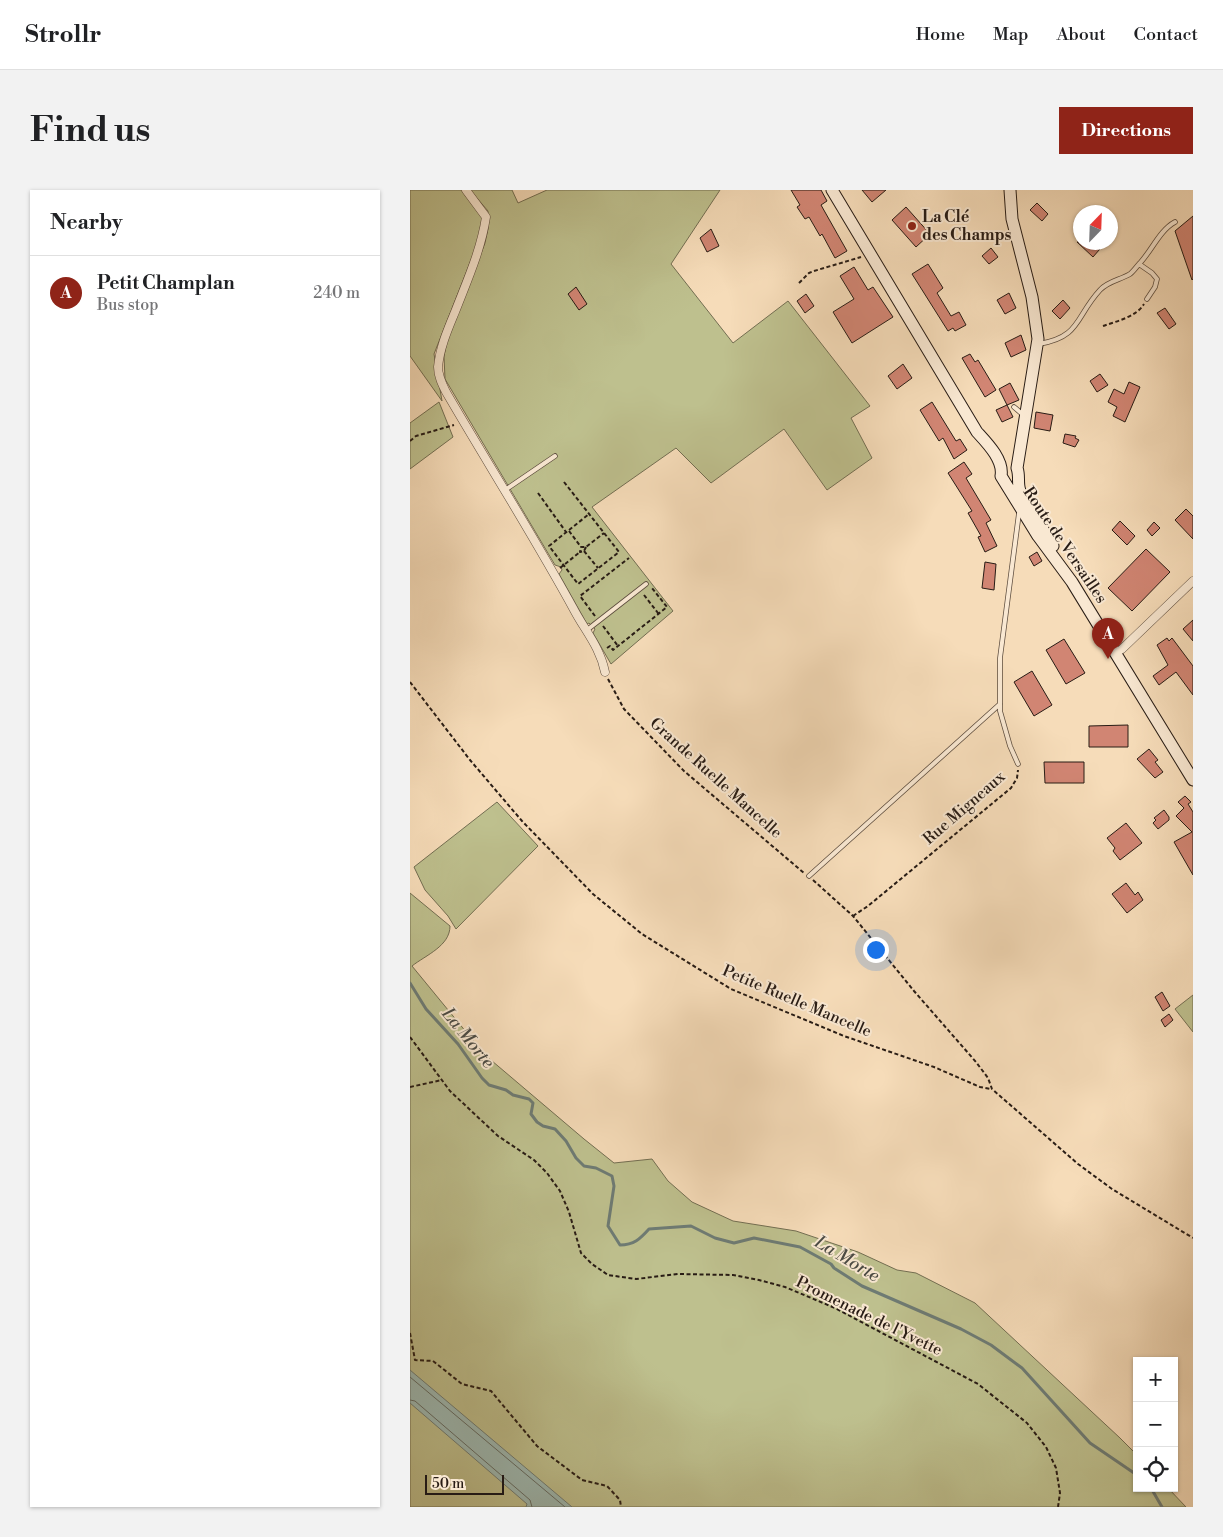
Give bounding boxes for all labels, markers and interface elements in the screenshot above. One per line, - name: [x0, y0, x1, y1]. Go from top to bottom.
- text: Strollr: [25, 20, 101, 50]
- text: Home: [916, 23, 965, 46]
- text: Map: [993, 23, 1029, 46]
- text: About: [1057, 23, 1106, 46]
- text: Contact: [1134, 23, 1198, 46]
- button: Directions: [1059, 107, 1193, 154]
- text: Find us: [30, 109, 150, 152]
- north arrow: [1073, 205, 1118, 250]
- place label: La Clé des Champs: [922, 207, 1012, 245]
- text: Nearby: [50, 210, 123, 236]
- marker: La Clé des Champs: [906, 220, 918, 232]
- text: Petit Champlan: [97, 271, 235, 295]
- text: A: [60, 283, 72, 303]
- text: 240 m: [313, 283, 360, 303]
- text: Bus stop: [97, 295, 159, 315]
- street label: Route de Versailles: [1019, 483, 1111, 607]
- pin: A: [1092, 618, 1124, 659]
- street label: Grande Ruelle Mancelle: [646, 713, 786, 843]
- street label: Rue Migneaux: [919, 766, 1010, 849]
- your location: [863, 937, 889, 963]
- street label: Petite Ruelle Mancelle: [719, 960, 875, 1042]
- water label: La Morte: [436, 1002, 500, 1074]
- water label: La Morte: [810, 1230, 884, 1288]
- street label: Promenade de l'Yvette: [793, 1272, 945, 1360]
- map controls: [1133, 1357, 1178, 1492]
- button: +: [1133, 1357, 1178, 1402]
- button: −: [1133, 1402, 1178, 1447]
- button: locate: [1133, 1447, 1178, 1492]
- scale bar: [425, 1472, 504, 1495]
- text: 50 m: [432, 1475, 464, 1493]

